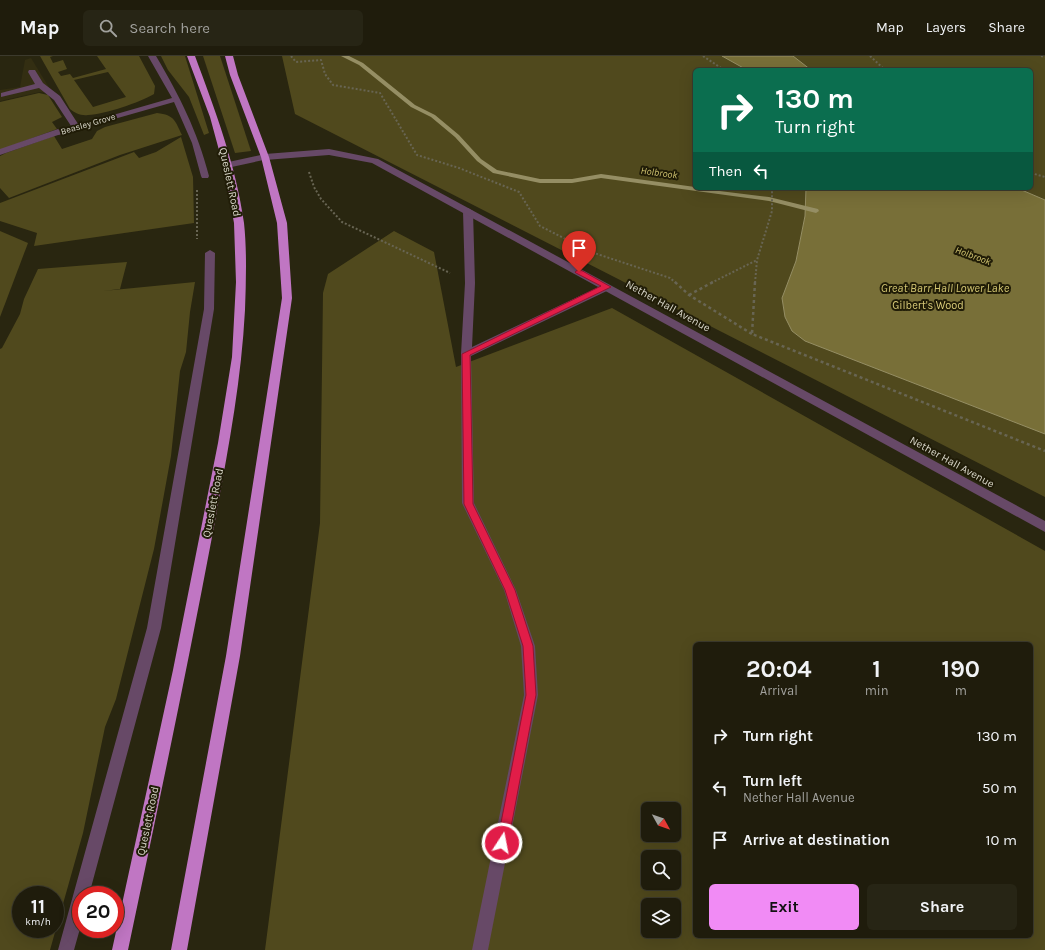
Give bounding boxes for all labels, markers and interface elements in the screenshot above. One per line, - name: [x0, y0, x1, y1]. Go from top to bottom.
- search box: [83, 10, 363, 46]
- text: Map: [20, 17, 59, 39]
- icon: search: [97, 17, 119, 39]
- text: Search here: [129, 19, 210, 37]
- text: Map: [876, 19, 904, 36]
- text: Layers: [926, 19, 966, 36]
- text: Share: [988, 19, 1025, 36]
- text: 130 m: [775, 82, 854, 115]
- icon: right: [709, 84, 761, 136]
- street label: Beasley Grove: [59, 111, 117, 137]
- text: Turn right: [775, 116, 855, 138]
- street label: Queslett Road: [216, 146, 244, 218]
- icon: left: [750, 160, 772, 182]
- text: Then: [709, 162, 742, 180]
- water label: Holbrook: [640, 164, 679, 182]
- pin: [562, 231, 596, 272]
- icon: arrive: [568, 237, 590, 259]
- water label: Holbrook: [954, 244, 993, 268]
- street label: Nether Hall Avenue: [623, 277, 713, 335]
- water label: Great Barr Hall Lower Lake: [881, 281, 1010, 295]
- park label: Gilbert's Wood: [892, 299, 964, 312]
- street label: Nether Hall Avenue: [907, 433, 997, 491]
- street label: Queslett Road: [200, 467, 226, 539]
- text: 20:04: [746, 655, 812, 683]
- text: 1: [872, 655, 881, 683]
- text: 190: [942, 655, 980, 683]
- text: Arrival: [760, 683, 798, 698]
- text: min: [865, 683, 889, 698]
- text: m: [955, 683, 967, 698]
- icon: right: [709, 725, 731, 747]
- text: Turn right: [743, 727, 813, 745]
- text: 130 m: [977, 727, 1017, 745]
- text: Turn left: [743, 772, 802, 790]
- icon: left: [709, 777, 731, 799]
- text: 50 m: [982, 779, 1017, 797]
- street label: Queslett Road: [134, 785, 162, 857]
- text: Nether Hall Avenue: [743, 790, 855, 805]
- north arrow: [641, 802, 681, 842]
- map controls: [641, 802, 681, 938]
- position arrow: [481, 822, 523, 864]
- icon: arrive: [709, 829, 731, 851]
- text: Arrive at destination: [743, 831, 890, 849]
- text: 10 m: [986, 831, 1017, 849]
- button: search: [641, 850, 681, 890]
- button: Exit: [709, 884, 859, 930]
- button: Share: [867, 884, 1017, 930]
- speed limit sign: 20: [72, 886, 124, 938]
- text: 11: [31, 895, 45, 918]
- button: layers: [641, 898, 681, 938]
- text: km/h: [25, 916, 51, 928]

